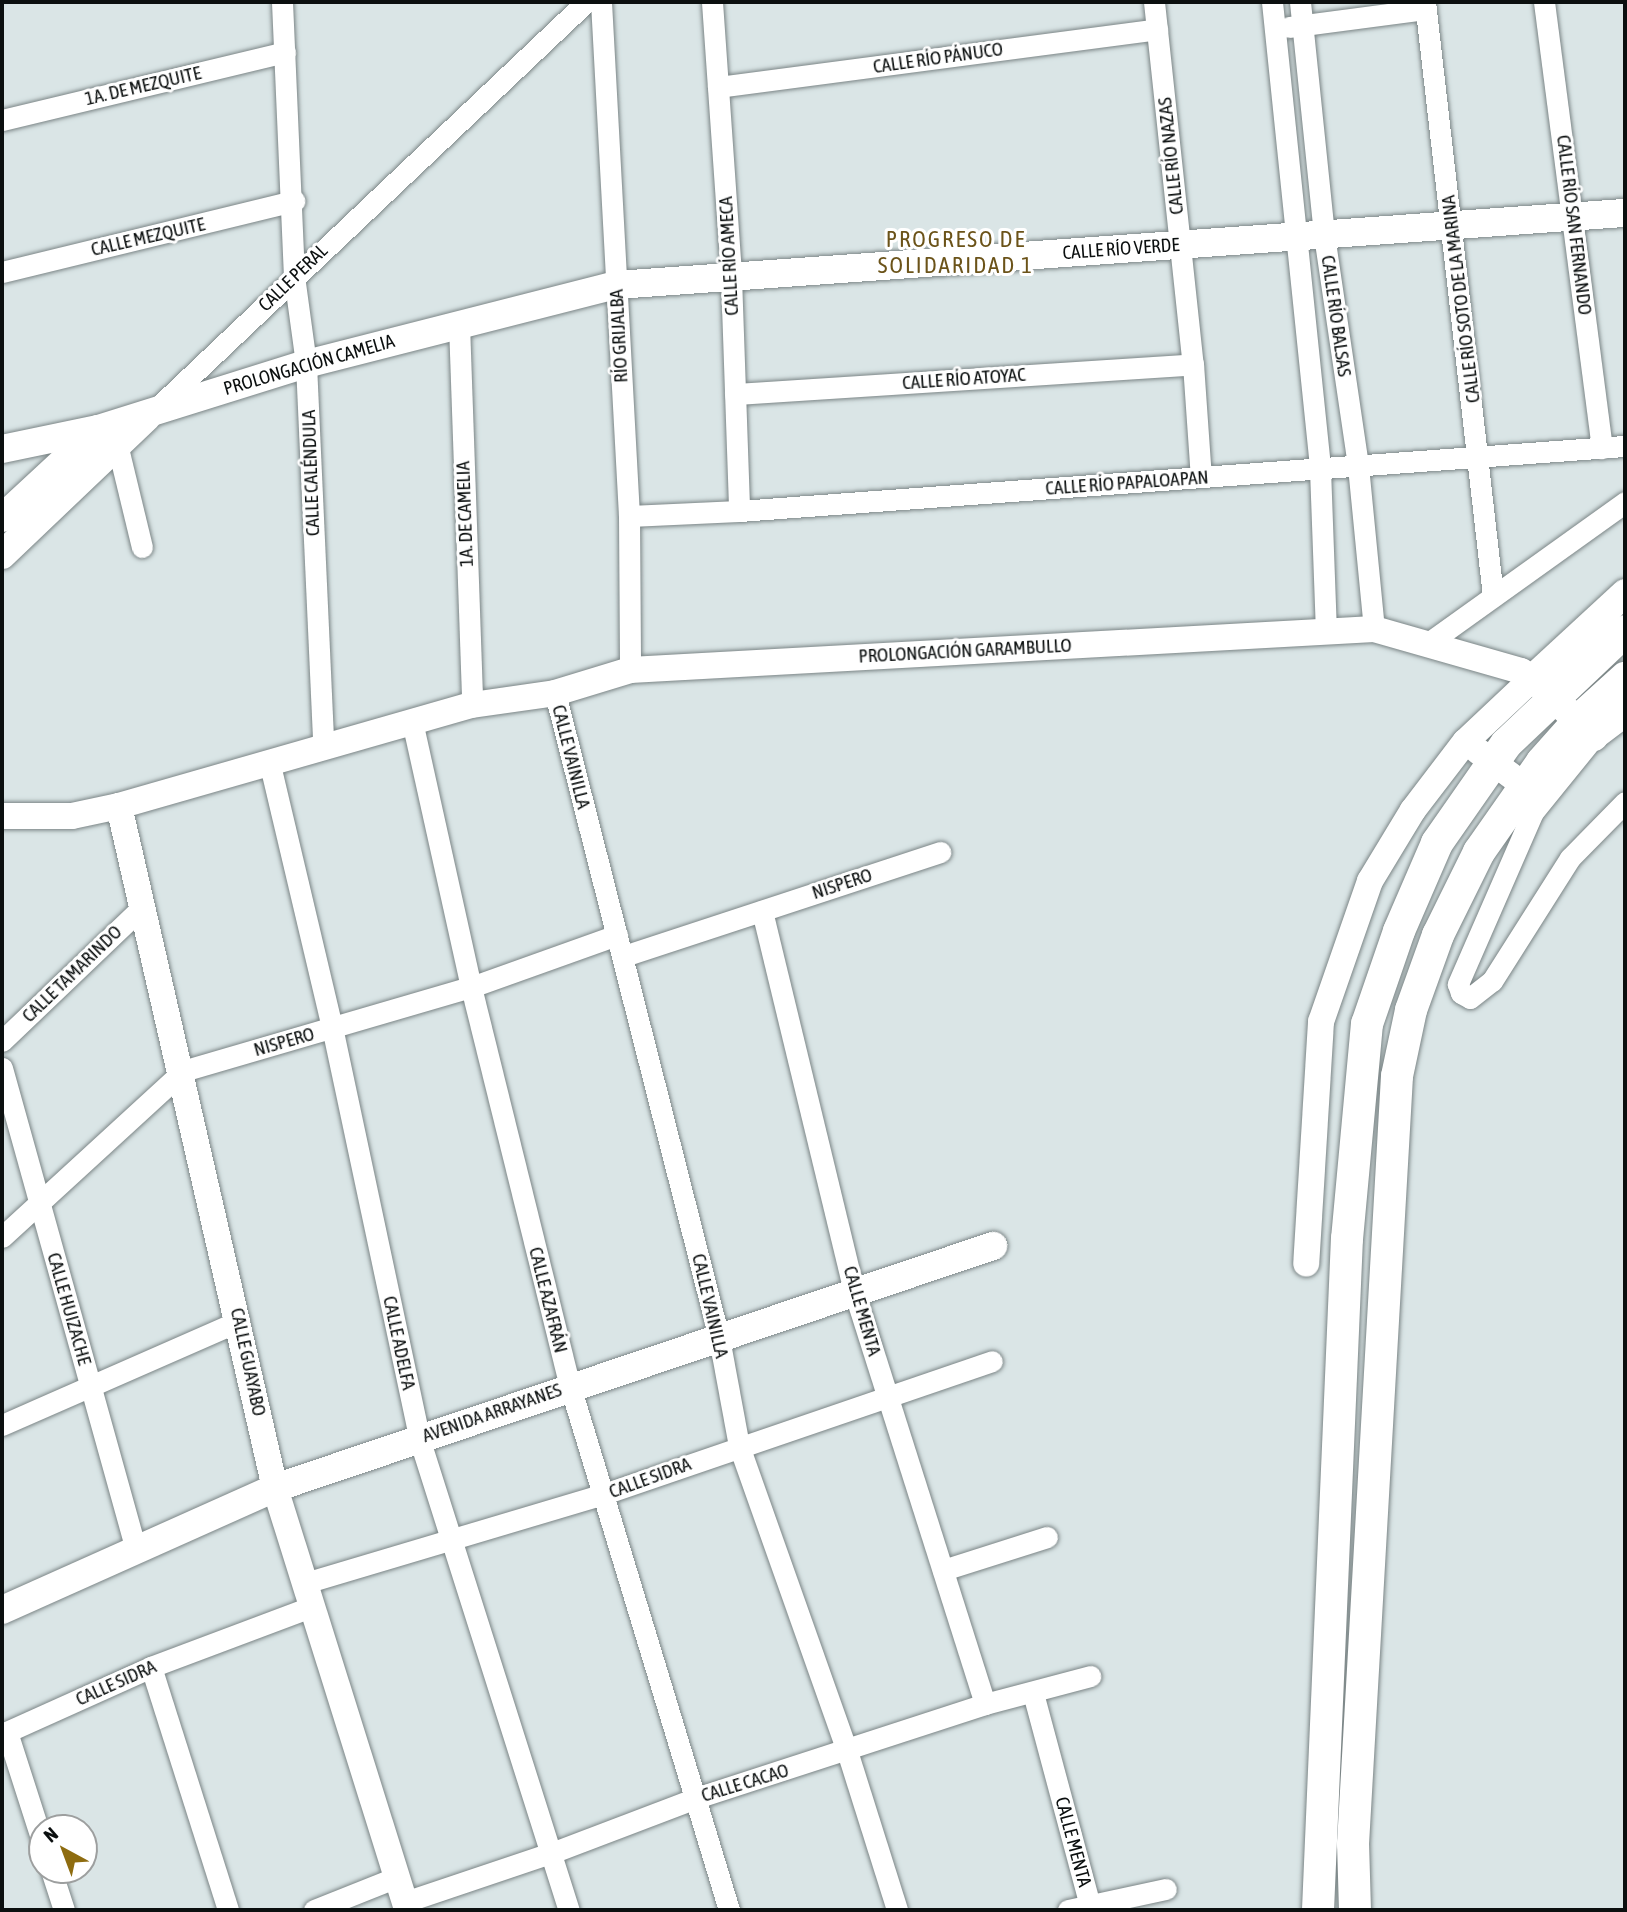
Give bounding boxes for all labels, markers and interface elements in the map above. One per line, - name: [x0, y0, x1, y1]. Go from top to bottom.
- street label: CALLE RÍO PÁNUCO: [872, 38, 1004, 78]
- street label: 1A. DE MEZQUITE: [83, 62, 203, 110]
- street label: CALLE RÍO NAZAS: [1154, 96, 1188, 216]
- street label: CALLE RÍO SAN FERNANDO: [1552, 134, 1596, 316]
- street label: CALLE RÍO SOTO DE LA MARINA: [1437, 194, 1485, 404]
- street label: CALLE RÍO AMECA: [714, 196, 744, 316]
- street label: CALLE MEZQUITE: [89, 213, 207, 261]
- district label: PROGRESO DE SOLIDARIDAD 1: [879, 225, 1033, 279]
- street label: CALLE RÍO VERDE: [1062, 234, 1180, 264]
- street label: CALLE PERAL: [254, 240, 332, 316]
- street label: CALLE RÍO BALSAS: [1316, 254, 1356, 378]
- street label: RÍO GRIJALBA: [605, 289, 633, 383]
- street label: PROLONGACIÓN CAMELIA: [221, 330, 397, 400]
- street label: CALLE RÍO ATOYAC: [902, 363, 1026, 395]
- street label: CALLE CALÉNDULA: [297, 409, 325, 537]
- street label: 1A. DE CAMELIA: [452, 461, 478, 567]
- street label: CALLE RÍO PAPALOAPAN: [1045, 466, 1209, 500]
- street label: PROLONGACIÓN GARAMBULLO: [858, 634, 1072, 668]
- street label: CALLE VAINILLA: [547, 703, 595, 811]
- street label: NISPERO: [809, 864, 875, 904]
- street label: CALLE TAMARINDO: [18, 921, 126, 1027]
- street label: NISPERO: [251, 1023, 317, 1061]
- street label: CALLE AZAFRÁN: [524, 1245, 572, 1355]
- street label: CALLE HUIZACHE: [42, 1250, 96, 1368]
- street label: CALLE VAINILLA: [687, 1252, 733, 1360]
- street label: CALLE MENTA: [838, 1264, 886, 1358]
- street label: CALLE ADELFA: [378, 1294, 420, 1392]
- street label: CALLE GUAYABO: [225, 1306, 271, 1418]
- street label: AVENIDA ARRAYANES: [419, 1379, 565, 1447]
- street label: CALLE SIDRA: [606, 1453, 694, 1503]
- street label: CALLE SIDRA: [72, 1655, 160, 1711]
- street label: CALLE CACAO: [699, 1759, 791, 1807]
- street label: CALLE MENTA: [1050, 1795, 1096, 1889]
- north arrow: [28, 1814, 98, 1884]
- text: N: [39, 1823, 62, 1847]

